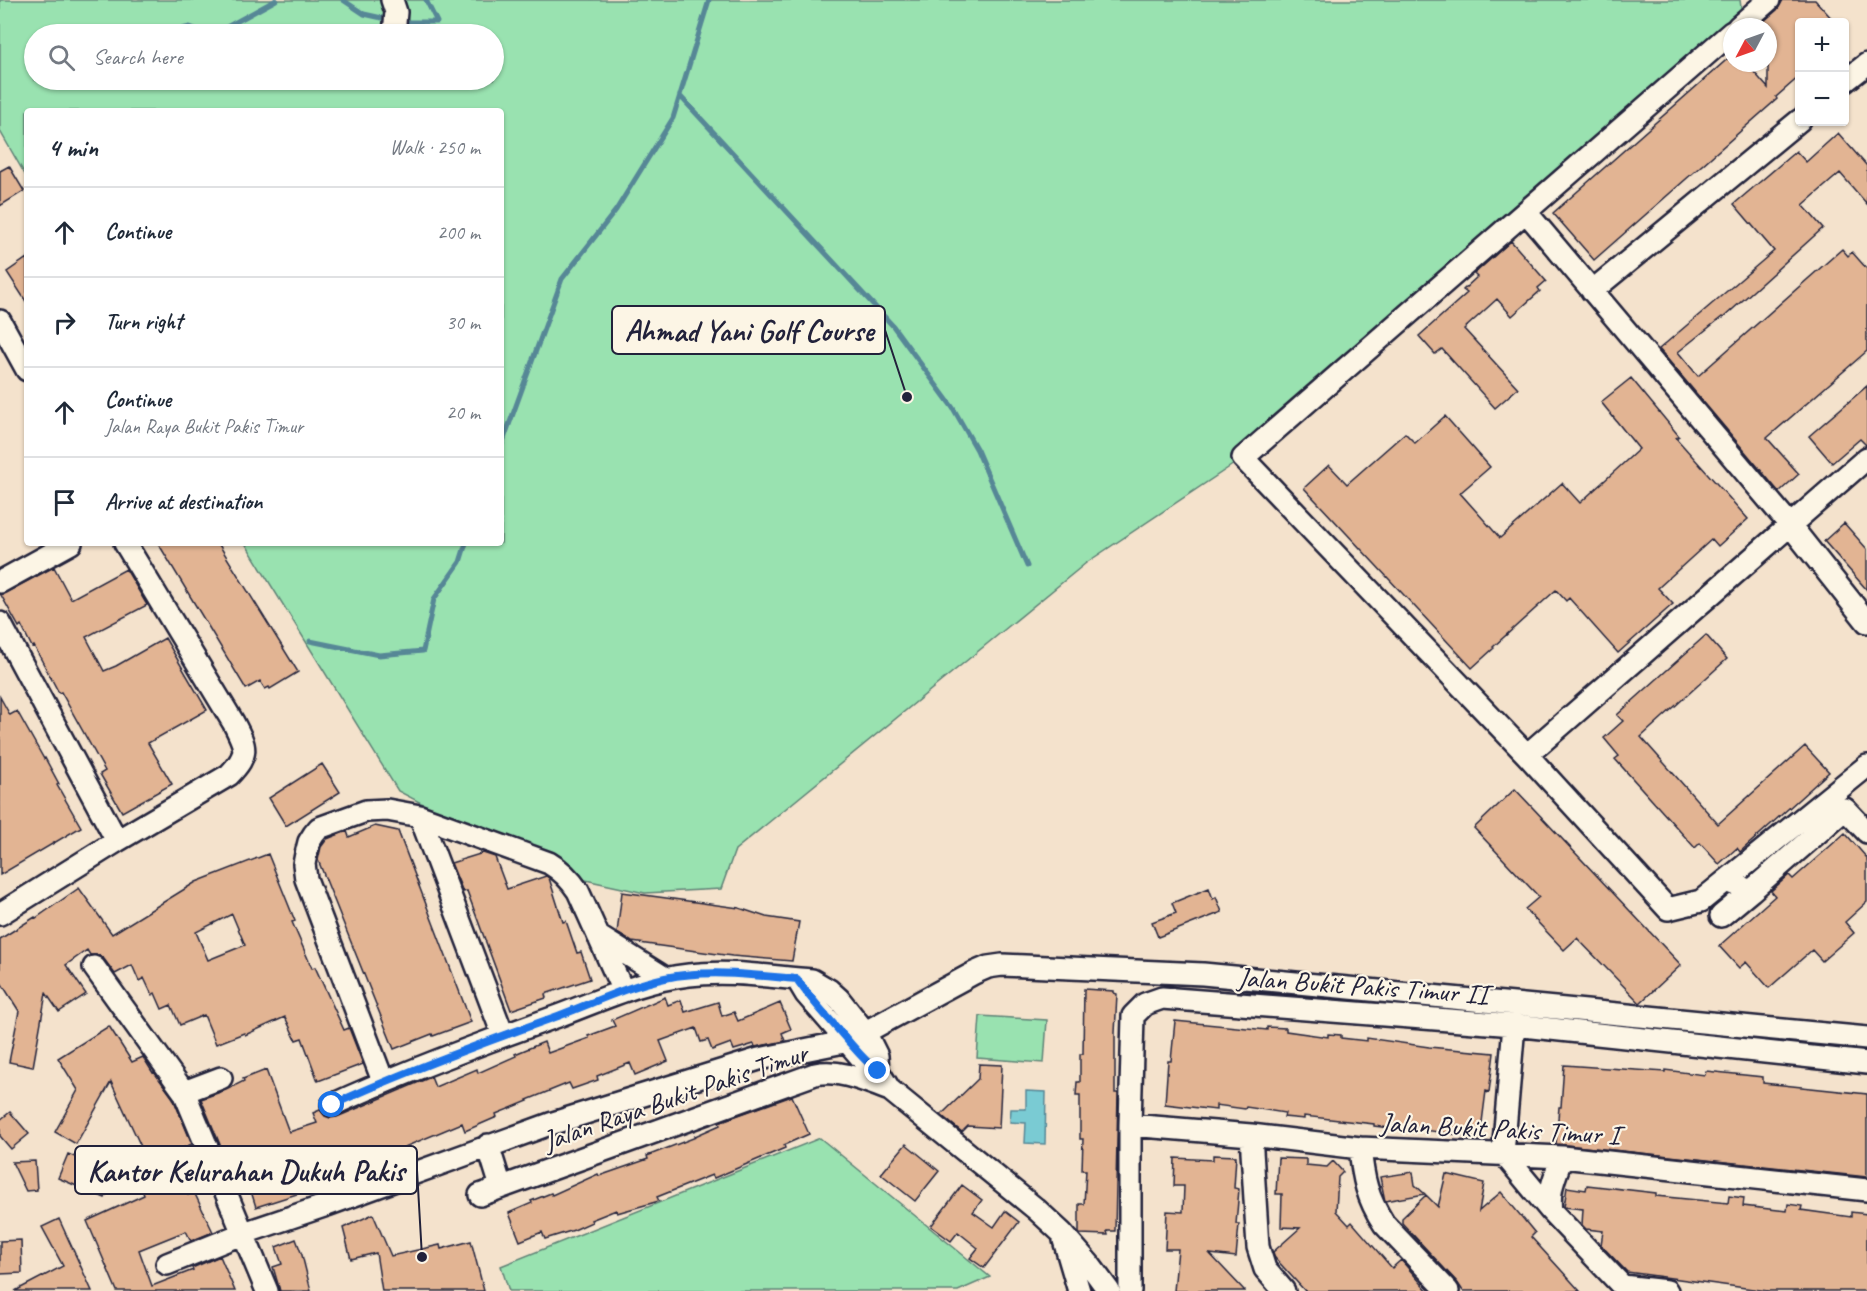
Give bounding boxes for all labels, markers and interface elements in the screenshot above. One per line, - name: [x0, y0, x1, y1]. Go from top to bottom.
- north arrow: [1723, 18, 1777, 72]
- map controls: [1795, 18, 1849, 126]
- button: +: [1795, 18, 1849, 72]
- search box: [24, 24, 504, 90]
- icon: search: [45, 41, 78, 74]
- text: Search here: [93, 43, 183, 71]
- button: −: [1795, 72, 1849, 126]
- text: 4 min: [48, 131, 98, 164]
- text: Walk · 250 m: [390, 135, 480, 160]
- icon: ahead: [48, 216, 81, 249]
- text: Continue: [105, 218, 171, 246]
- text: 200 m: [437, 220, 480, 245]
- icon: right: [48, 306, 81, 339]
- callout: Ahmad Yani Golf Course: [612, 306, 885, 354]
- text: Turn right: [105, 308, 182, 336]
- text: 30 m: [446, 310, 480, 335]
- text: Ahmad Yani Golf Course: [625, 312, 876, 350]
- text: Continue: [105, 386, 171, 414]
- icon: ahead: [48, 396, 81, 429]
- text: 20 m: [446, 400, 480, 425]
- text: Jalan Raya Bukit Pakis Timur: [105, 414, 303, 439]
- icon: arrive: [48, 486, 81, 519]
- text: Arrive at destination: [105, 488, 262, 516]
- street label: Jalan Bukit Pakis Timur II: [1235, 959, 1495, 1012]
- street label: Jalan Raya Bukit Pakis Timur: [536, 1034, 814, 1159]
- route end: [864, 1057, 890, 1083]
- route start: [318, 1091, 344, 1117]
- street label: Jalan Bukit Pakis Timur I: [1378, 1105, 1626, 1153]
- callout: Kantor Kelurahan Dukuh Pakis: [75, 1146, 417, 1194]
- text: Kantor Kelurahan Dukuh Pakis: [87, 1152, 408, 1190]

